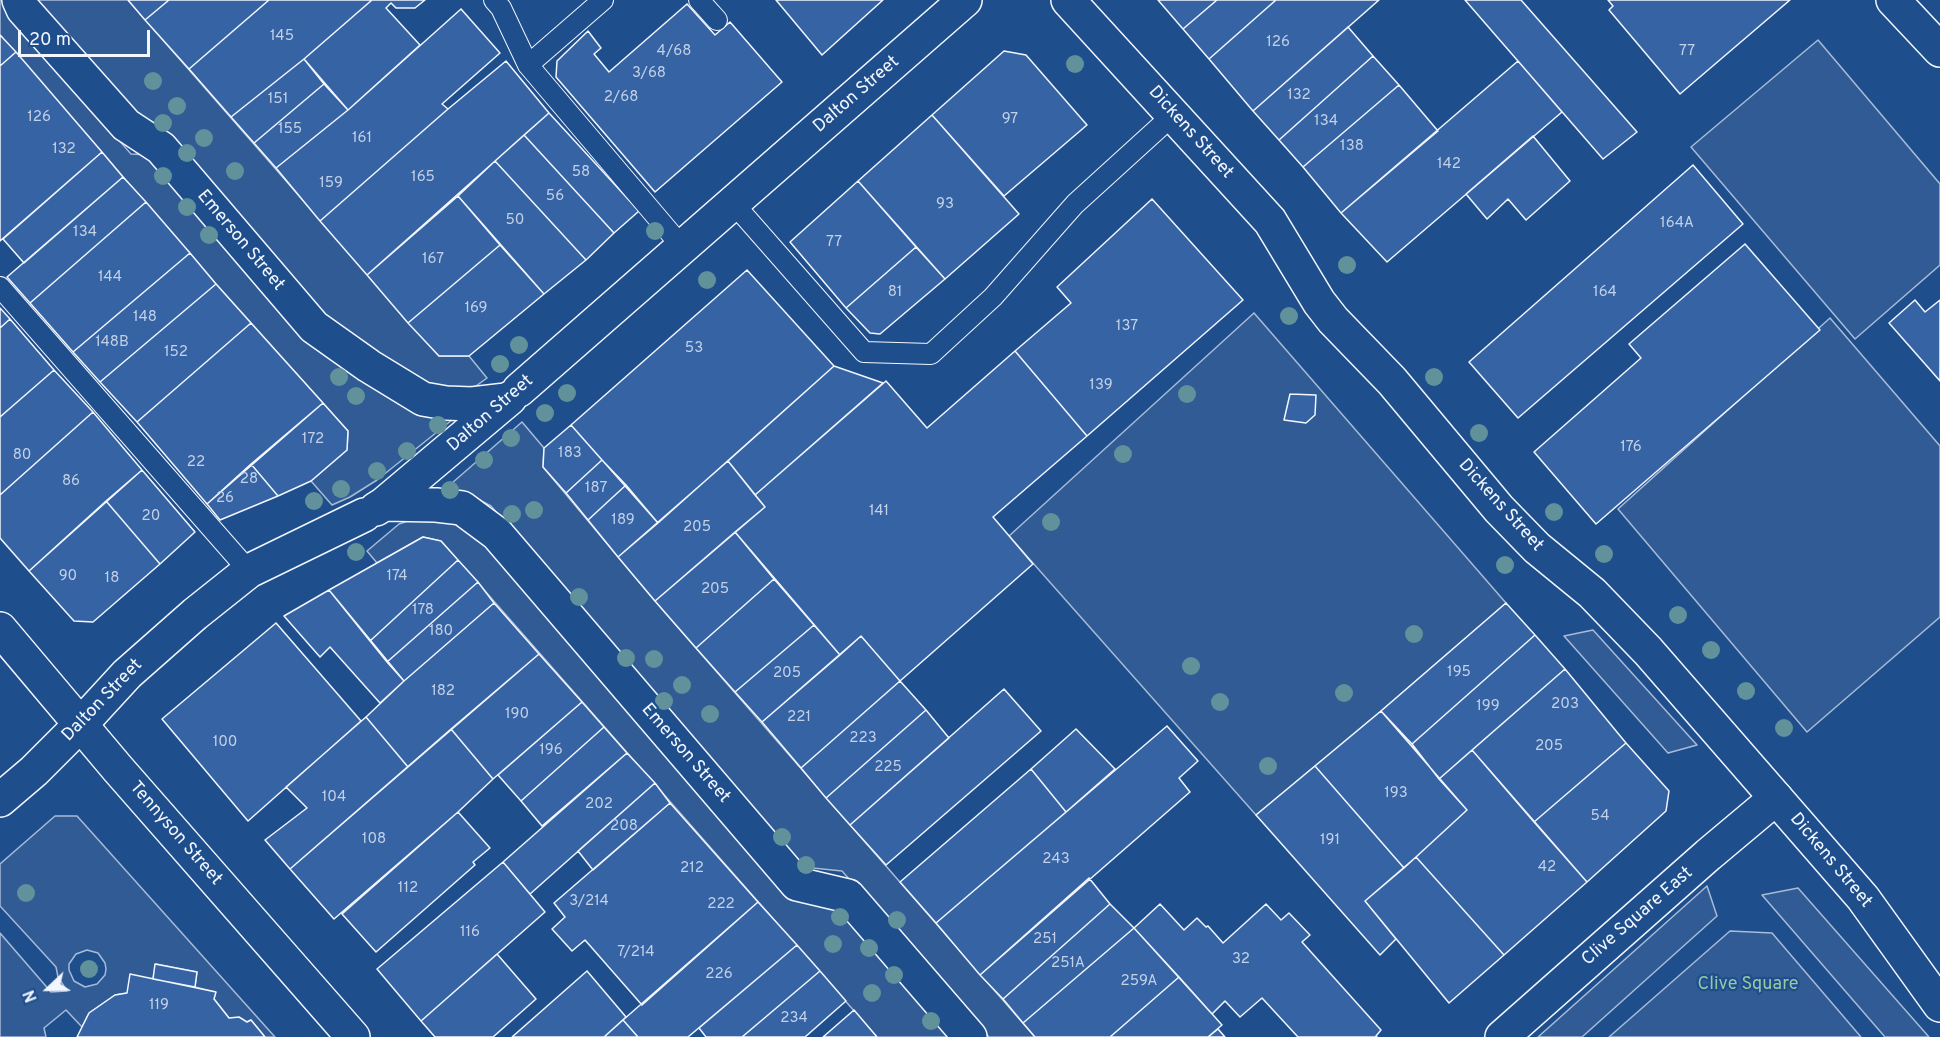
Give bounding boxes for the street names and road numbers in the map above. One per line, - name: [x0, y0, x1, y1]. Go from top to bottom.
- street label: Dalton Street: [810, 52, 904, 138]
- street label: Dickens Street: [1143, 82, 1237, 184]
- street label: Emerson Street: [192, 186, 288, 296]
- street label: Dalton Street: [444, 371, 538, 457]
- street label: Dickens Street: [1453, 455, 1547, 557]
- street label: Dalton Street: [58, 655, 148, 747]
- street label: Emerson Street: [636, 700, 734, 808]
- street label: Tennyson Street: [124, 778, 226, 890]
- street label: Dickens Street: [1784, 809, 1876, 913]
- street label: Clive Square East: [1578, 863, 1698, 971]

